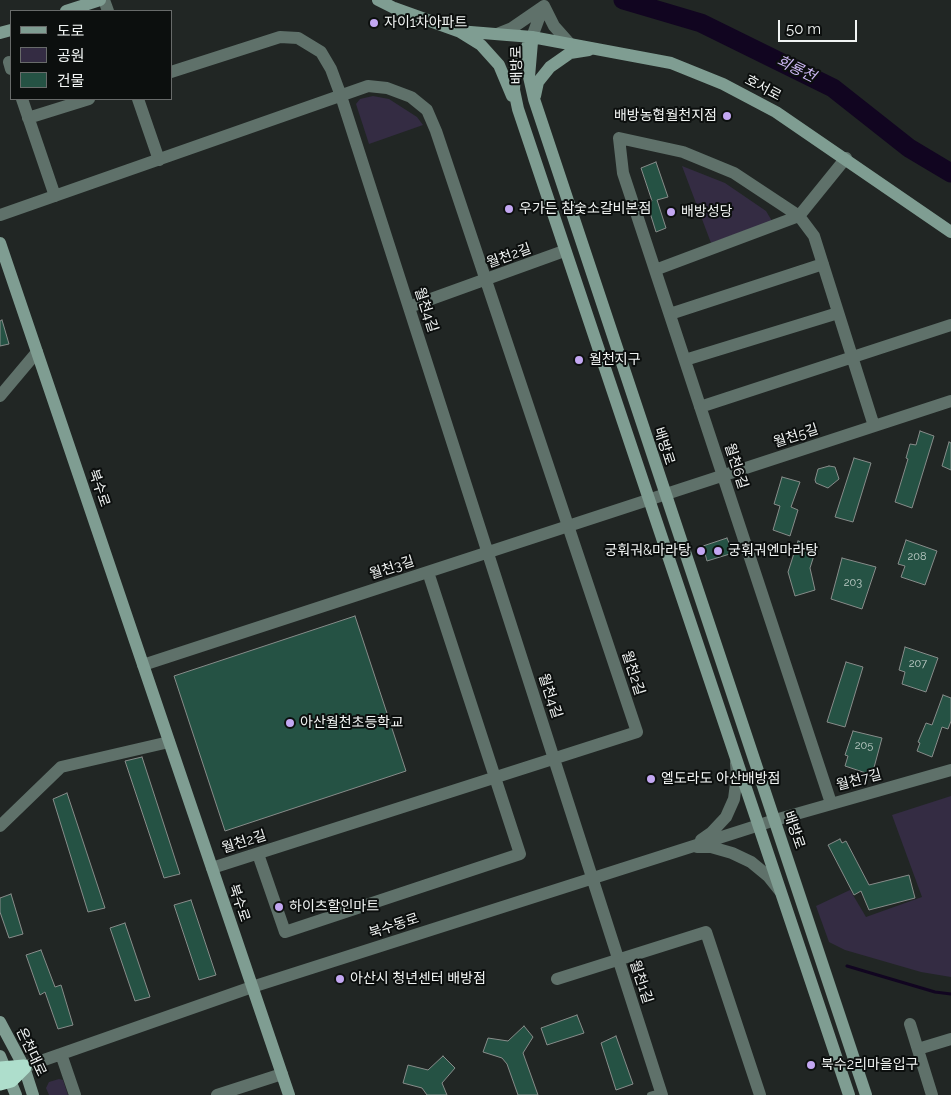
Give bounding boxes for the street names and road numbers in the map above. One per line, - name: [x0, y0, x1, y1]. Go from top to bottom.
- street label: 배방로: [508, 46, 526, 84]
- street label: 호서로: [742, 72, 784, 104]
- street label: 월천2길: [485, 240, 533, 272]
- street label: 월천4길: [411, 285, 441, 335]
- street label: 월천5길: [771, 421, 821, 451]
- street label: 배방로: [650, 425, 678, 467]
- street label: 월천6길: [721, 441, 751, 491]
- street label: 북수로: [85, 467, 113, 509]
- street label: 월천3길: [367, 553, 417, 583]
- street label: 월천2길: [618, 649, 648, 697]
- street label: 월천4길: [535, 671, 565, 721]
- street label: 월천7길: [835, 766, 883, 794]
- street label: 배방로: [780, 809, 808, 851]
- street label: 월천2길: [220, 827, 268, 857]
- street label: 북수로: [225, 882, 253, 924]
- street label: 북수동로: [367, 910, 421, 942]
- street label: 월천1길: [626, 958, 656, 1006]
- street label: 온천대로: [13, 1025, 49, 1079]

